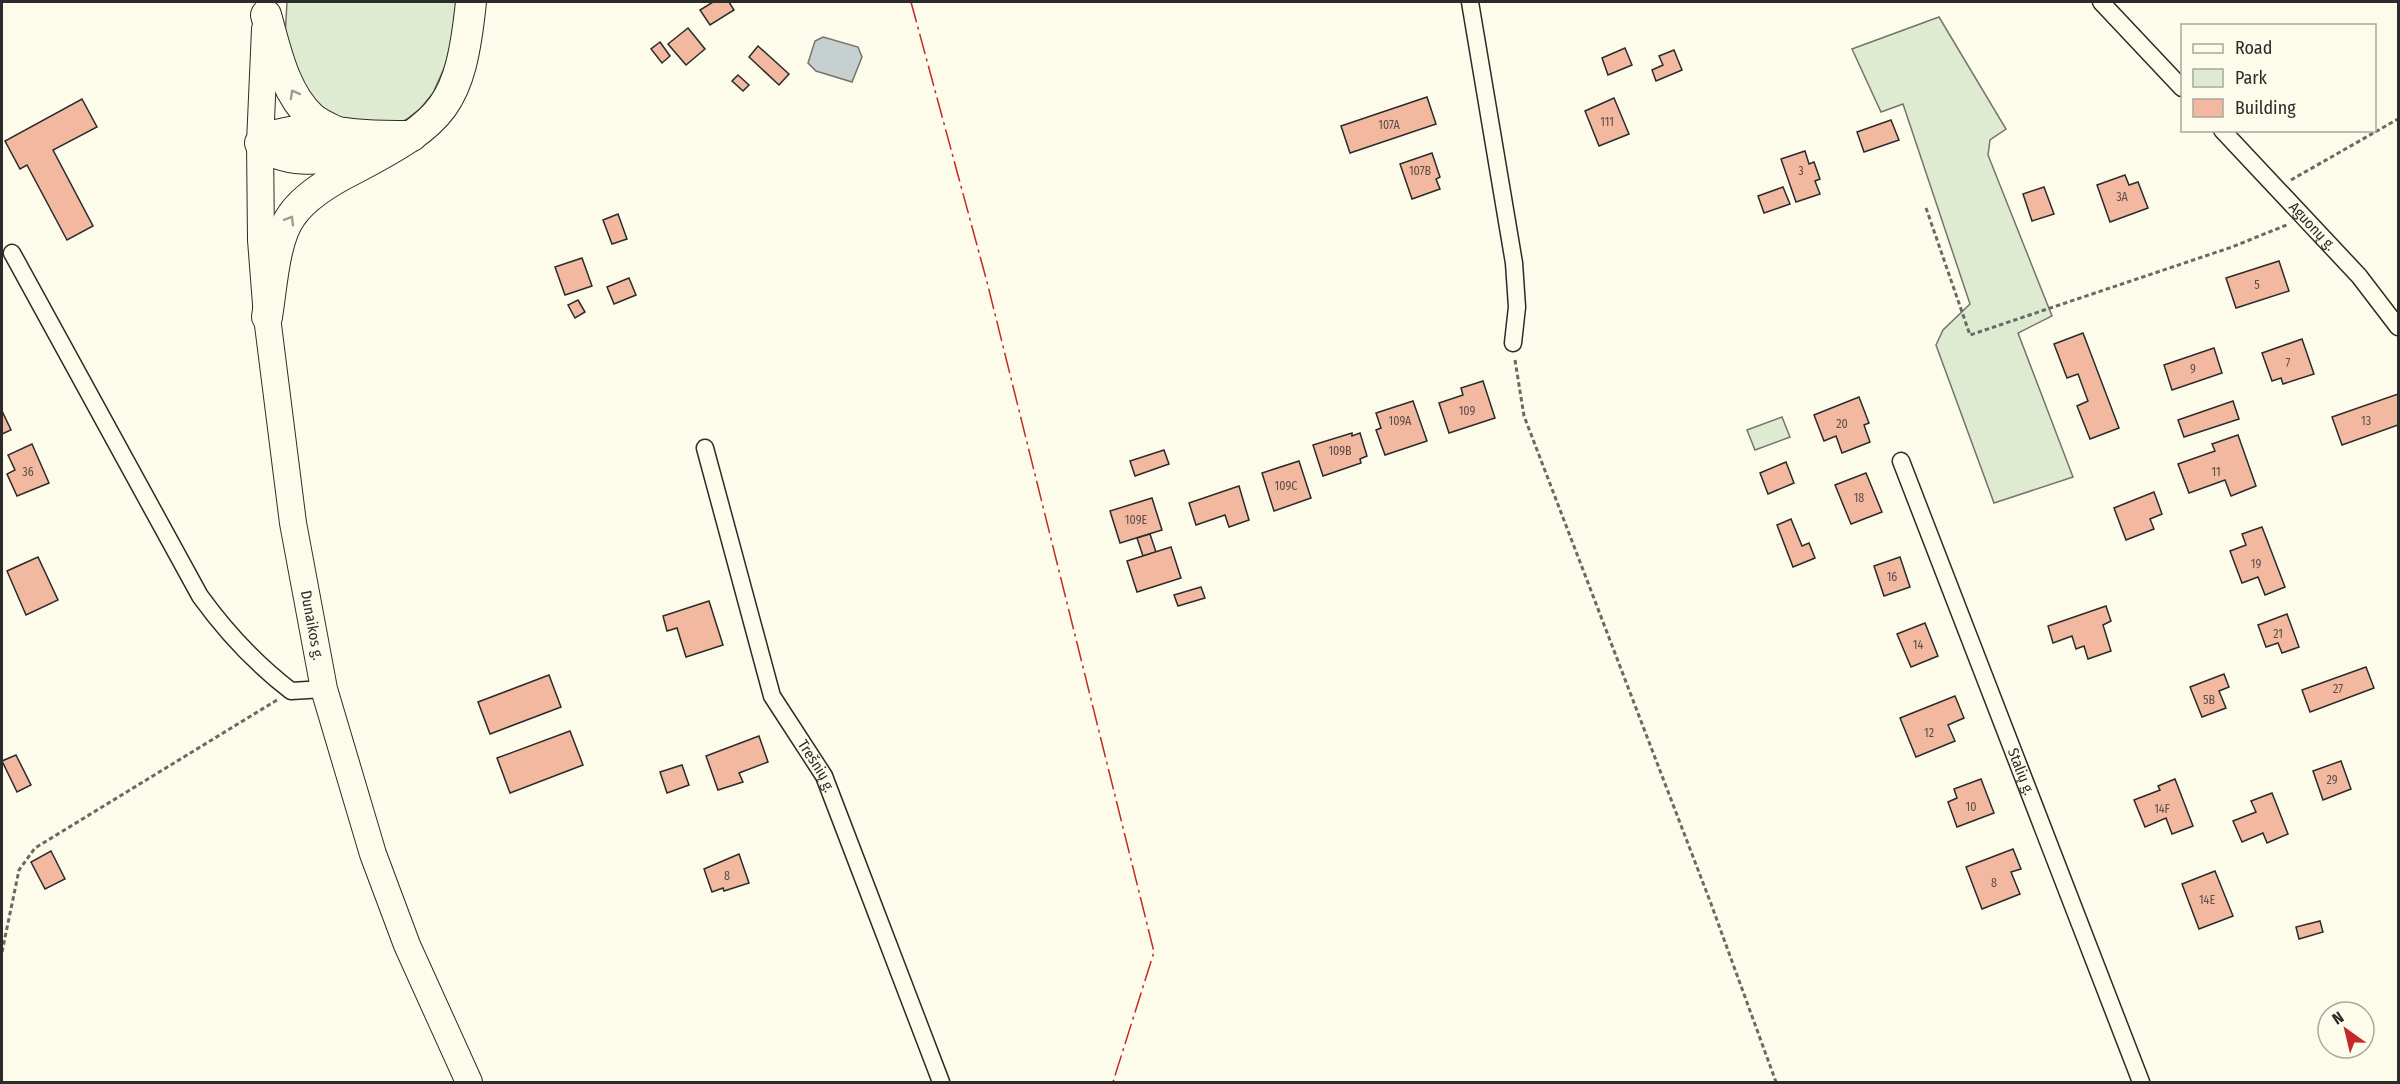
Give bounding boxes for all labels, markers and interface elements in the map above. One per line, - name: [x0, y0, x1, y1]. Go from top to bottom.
- legend: [2181, 24, 2376, 132]
- text: Road: [2235, 37, 2272, 59]
- text: Park: [2235, 67, 2268, 89]
- one-way arrow: [290, 90, 301, 101]
- text: Building: [2235, 97, 2296, 119]
- house number: 111: [1600, 115, 1614, 129]
- house number: 107A: [1378, 118, 1400, 132]
- house number: 107B: [1409, 164, 1432, 178]
- house number: 3: [1798, 164, 1804, 178]
- house number: 3A: [2116, 190, 2129, 204]
- street label: Aguonų g.: [2285, 198, 2339, 254]
- one-way arrow: [283, 216, 295, 226]
- house number: 5: [2254, 278, 2260, 292]
- house number: 7: [2286, 356, 2291, 370]
- house number: 9: [2190, 362, 2196, 376]
- house number: 109: [1459, 404, 1476, 418]
- house number: 109A: [1389, 414, 1412, 428]
- house number: 13: [2361, 414, 2371, 428]
- house number: 20: [1836, 417, 1848, 431]
- house number: 109B: [1328, 444, 1352, 458]
- house number: 36: [22, 465, 34, 479]
- house number: 11: [2211, 465, 2221, 479]
- house number: 109C: [1275, 479, 1297, 493]
- house number: 18: [1854, 491, 1864, 505]
- house number: 109E: [1125, 513, 1148, 527]
- house number: 19: [2251, 557, 2261, 571]
- house number: 16: [1887, 570, 1897, 584]
- street label: Dunaikos g.: [297, 589, 327, 662]
- house number: 21: [2273, 627, 2283, 641]
- house number: 14: [1913, 638, 1923, 652]
- house number: 27: [2333, 682, 2343, 696]
- house number: 5B: [2203, 693, 2215, 707]
- house number: 12: [1924, 726, 1934, 740]
- street label: Trešnių g.: [794, 736, 838, 795]
- street label: Stalių g.: [2004, 746, 2038, 798]
- house number: 29: [2326, 773, 2338, 787]
- house number: 10: [1966, 800, 1976, 814]
- house number: 14F: [2154, 802, 2171, 816]
- house number: 8: [724, 869, 730, 883]
- house number: 8: [1991, 876, 1997, 890]
- house number: 14E: [2199, 893, 2215, 907]
- north arrow: [2316, 1000, 2376, 1060]
- text: N: [2329, 1007, 2347, 1029]

